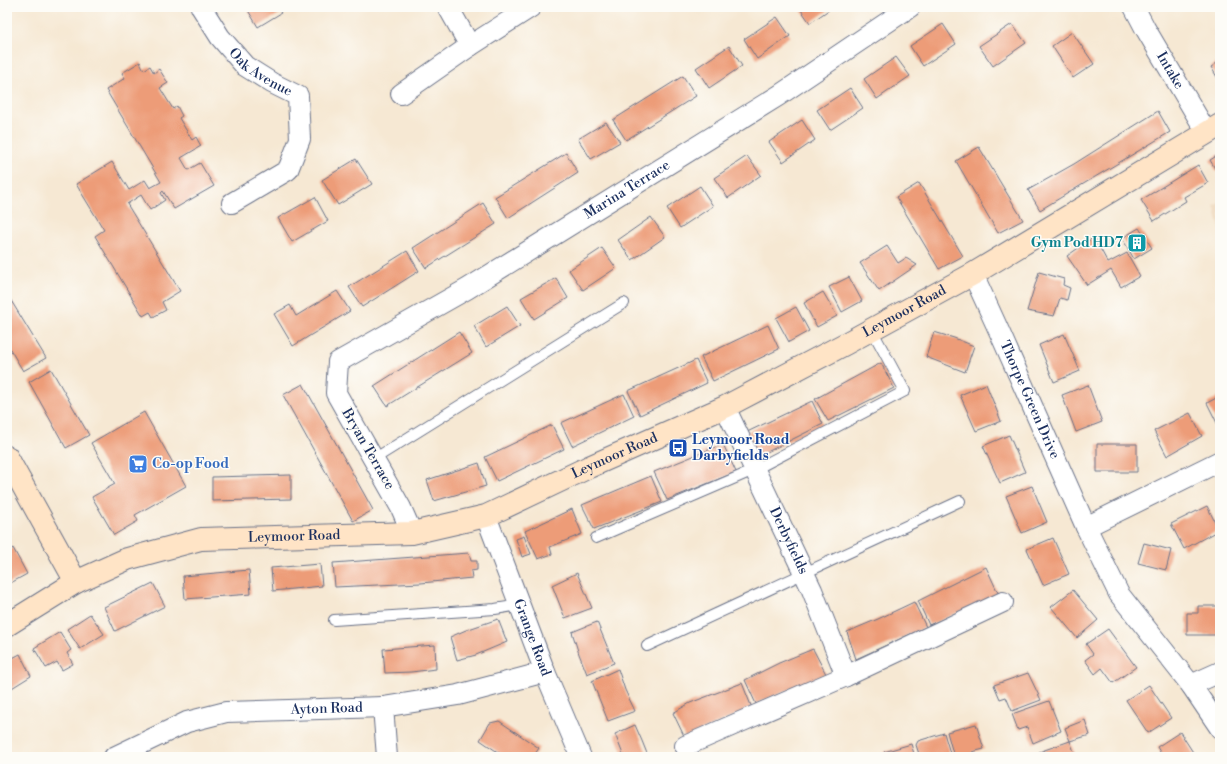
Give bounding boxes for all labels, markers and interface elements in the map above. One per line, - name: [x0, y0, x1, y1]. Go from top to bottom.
- street label: Oak Avenue: [224, 44, 295, 101]
- street label: Intake: [1152, 49, 1188, 92]
- street label: Marina Terrace: [581, 156, 673, 223]
- building icon: Gym Pod HD7: [1126, 232, 1148, 254]
- place label: Gym Pod HD7: [1031, 234, 1124, 252]
- street label: Leymoor Road: [860, 281, 949, 342]
- street label: Thorpe Green Drive: [995, 338, 1064, 462]
- street label: Bryan Terrace: [337, 404, 398, 493]
- street label: Leymoor Road: [569, 429, 661, 483]
- place label: Leymoor Road Darbyfields: [692, 431, 790, 465]
- bus stop icon: Leymoor Road Darbyfields: [667, 437, 689, 459]
- supermarket icon: Co-op Food: [127, 453, 149, 475]
- place label: Co-op Food: [152, 455, 229, 473]
- street label: Derbyfields: [765, 504, 812, 577]
- street label: Leymoor Road: [248, 526, 341, 547]
- street label: Grange Road: [509, 596, 555, 679]
- street label: Ayton Road: [289, 699, 363, 719]

